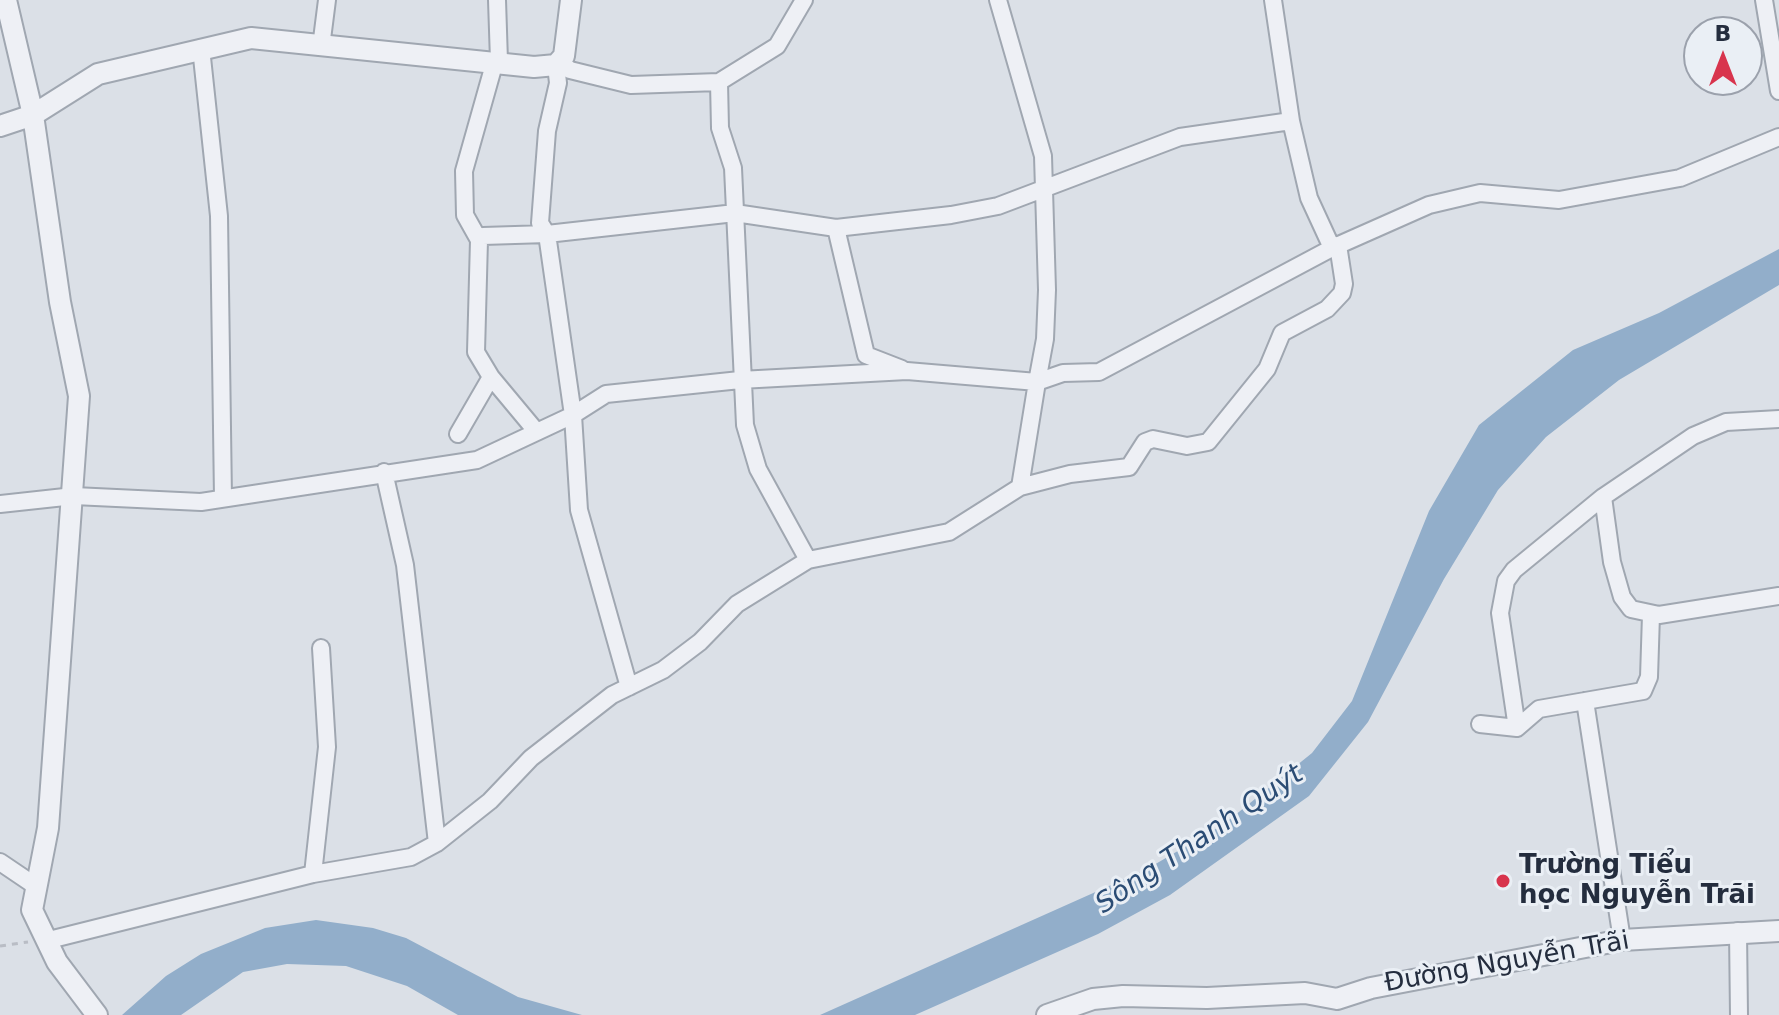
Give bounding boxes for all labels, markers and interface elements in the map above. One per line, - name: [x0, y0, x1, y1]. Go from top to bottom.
- north arrow: [1683, 16, 1763, 96]
- text: B: [1715, 21, 1731, 46]
- water label: Sông Thanh Quýt: [1090, 758, 1310, 922]
- place label: Trường Tiểu học Nguyễn Trãi: [1519, 850, 1755, 912]
- marker: Trường Tiểu học Nguyễn Trãi: [1494, 872, 1512, 890]
- street label: Đường Nguyễn Trãi: [1382, 926, 1632, 1000]

